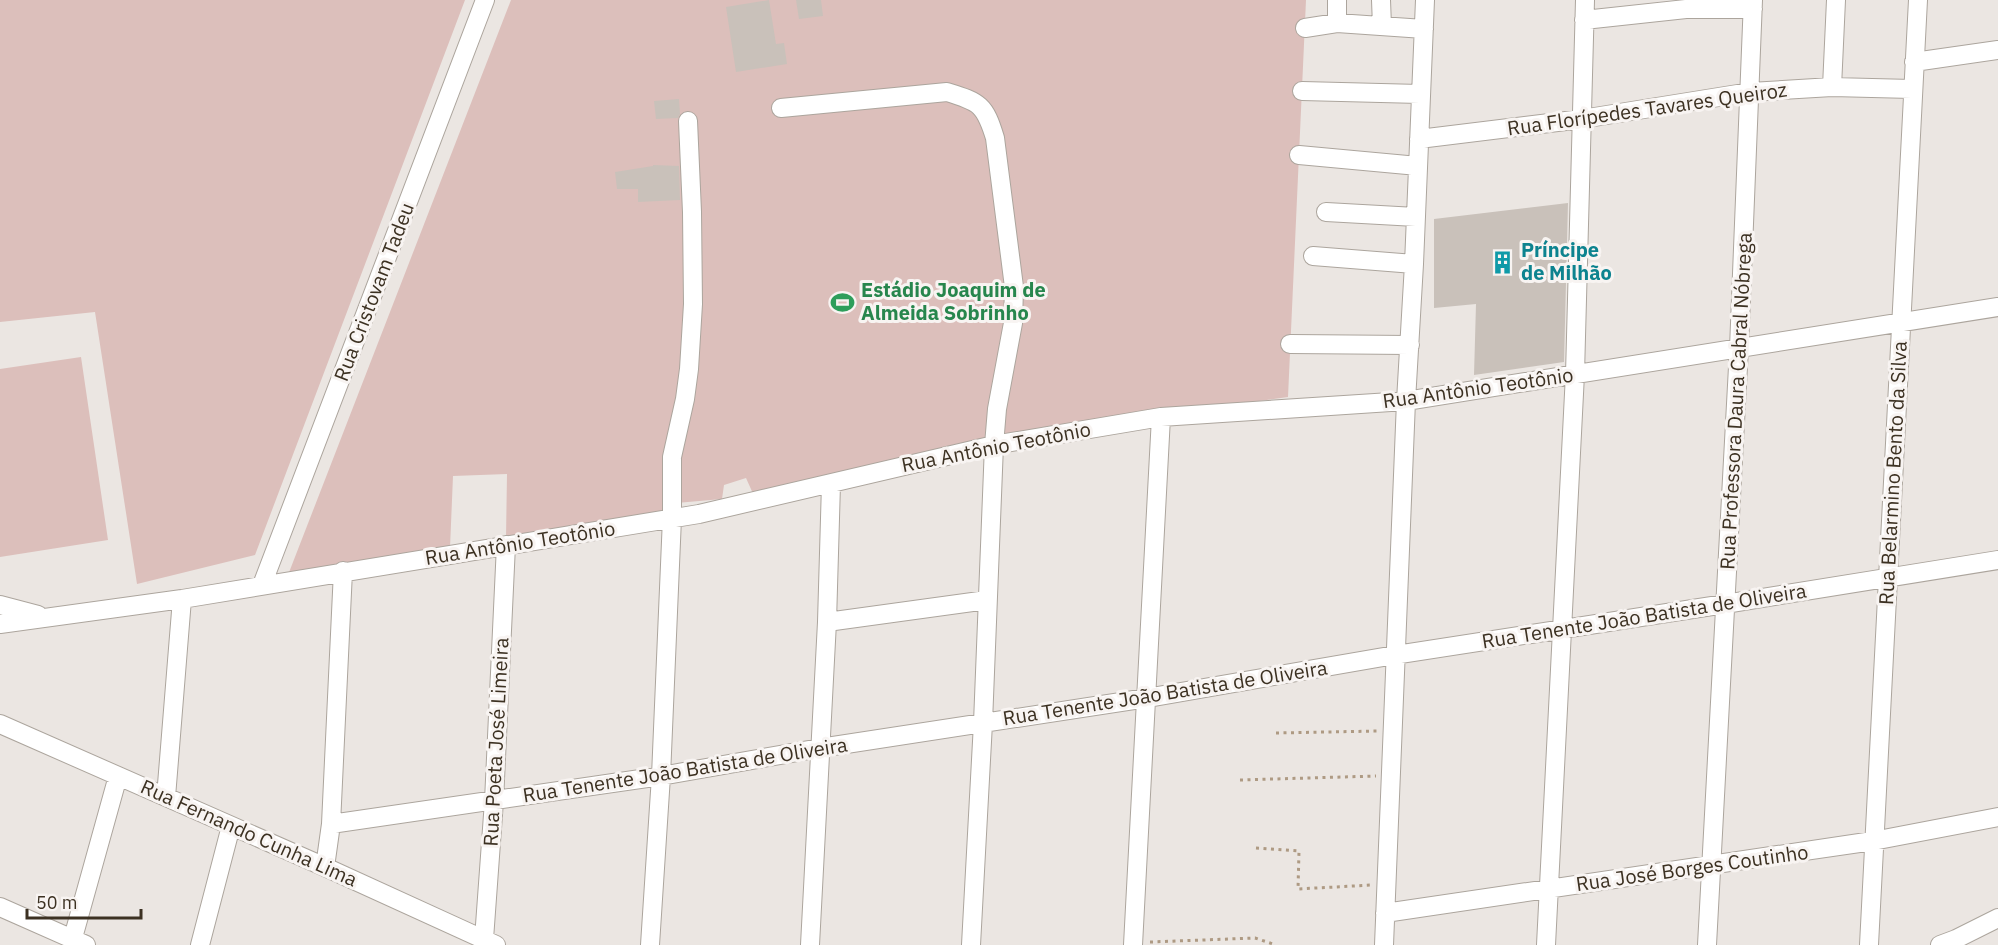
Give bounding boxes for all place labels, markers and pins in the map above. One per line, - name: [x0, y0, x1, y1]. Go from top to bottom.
- place label: Príncipe de Milhão: [1521, 236, 1612, 286]
- building icon: Príncipe de Milhão: [1490, 249, 1516, 275]
- place label: Estádio Joaquim de Almeida Sobrinho: [861, 276, 1046, 326]
- sports icon: Estádio Joaquim de Almeida Sobrinho: [830, 289, 856, 315]

